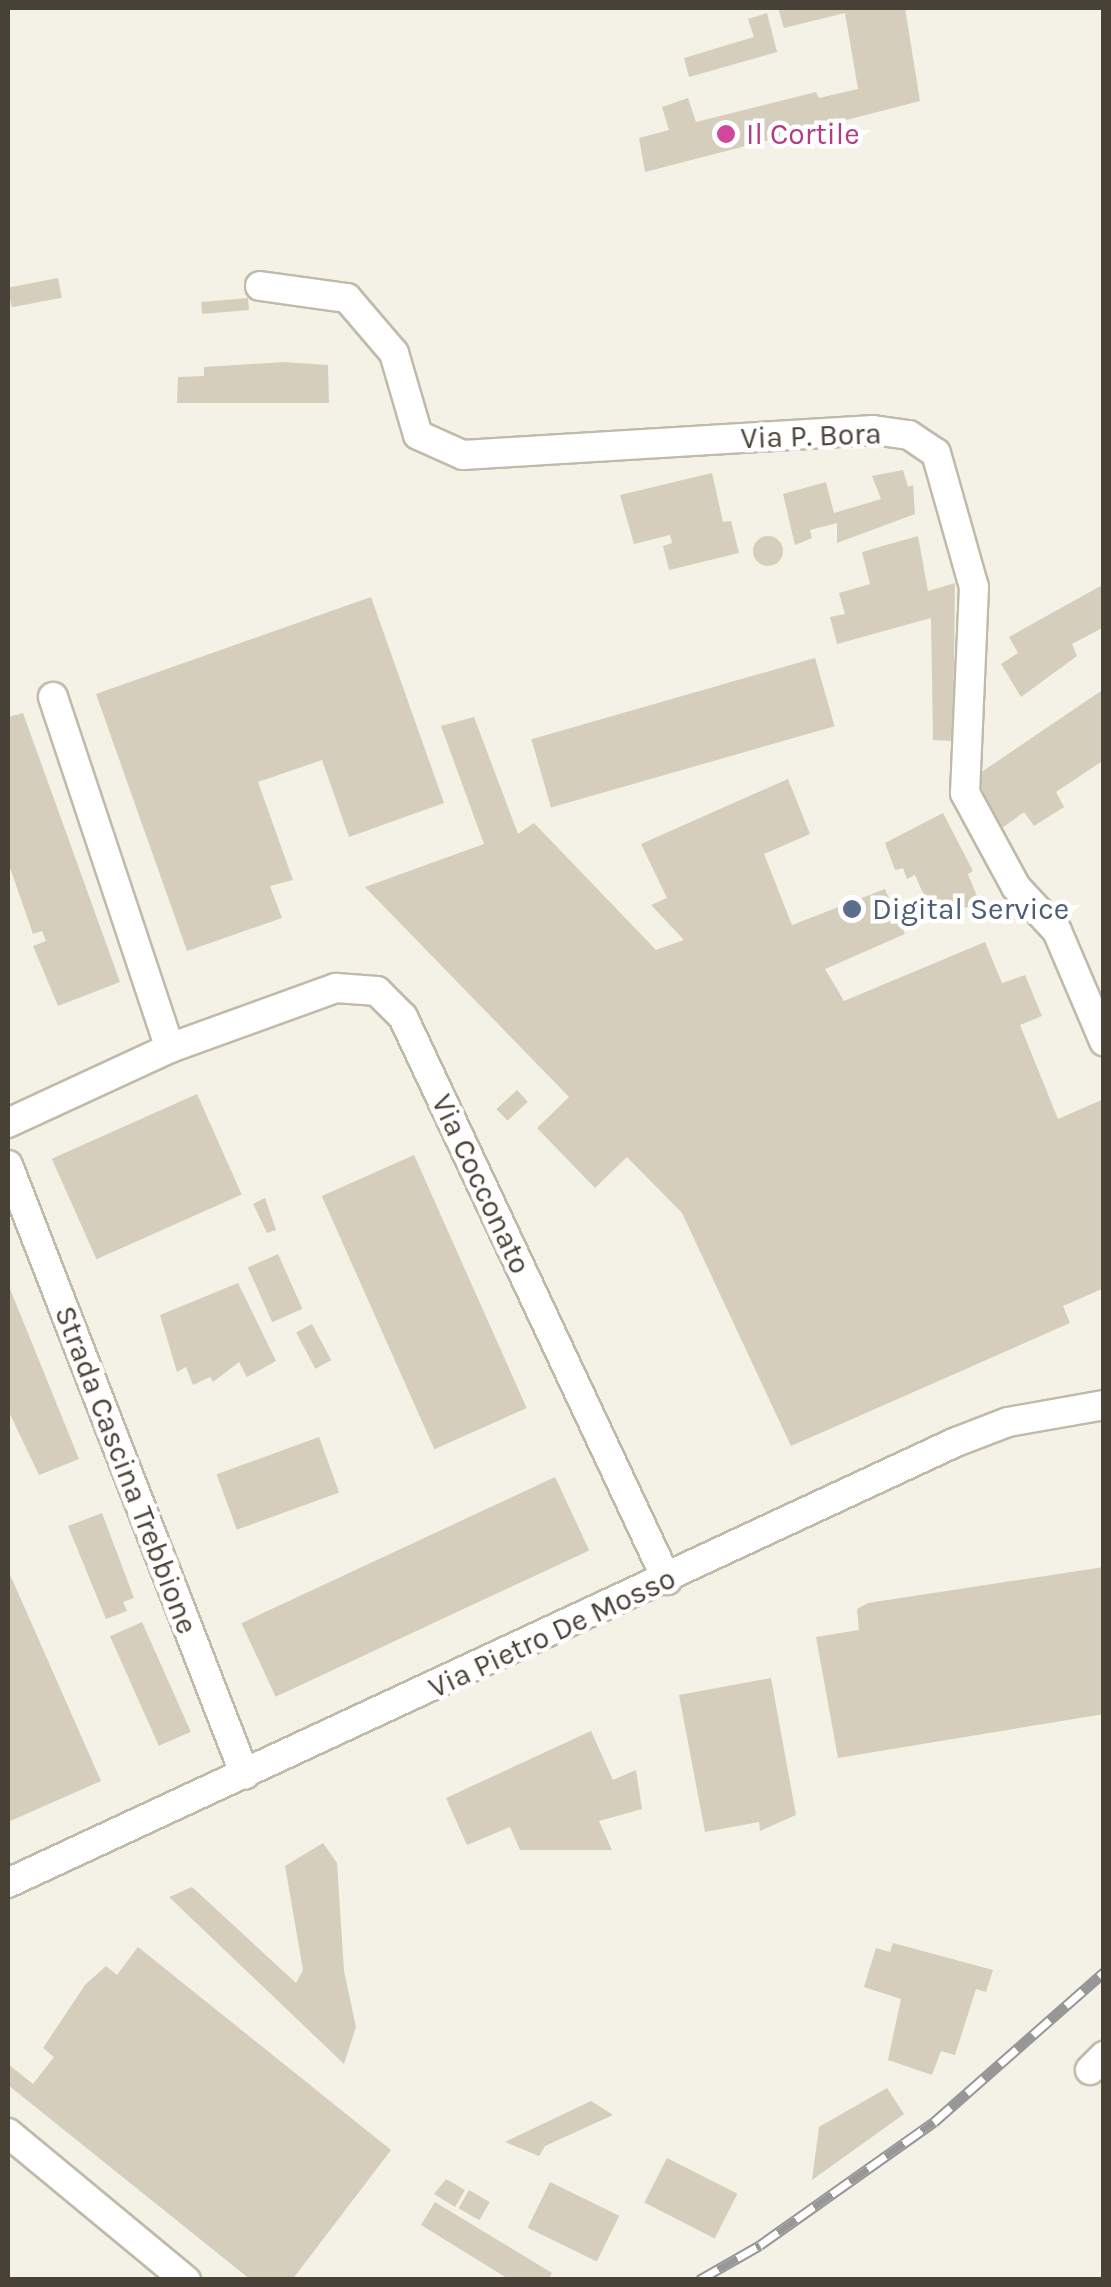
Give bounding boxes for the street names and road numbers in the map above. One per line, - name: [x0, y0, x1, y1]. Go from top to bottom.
- street label: Via P. Bora: [740, 416, 882, 456]
- street label: Via Cocconato: [424, 1089, 538, 1279]
- street label: Strada Cascina Trebbione: [47, 1301, 205, 1639]
- street label: Via Pietro De Mosso: [423, 1560, 681, 1706]

